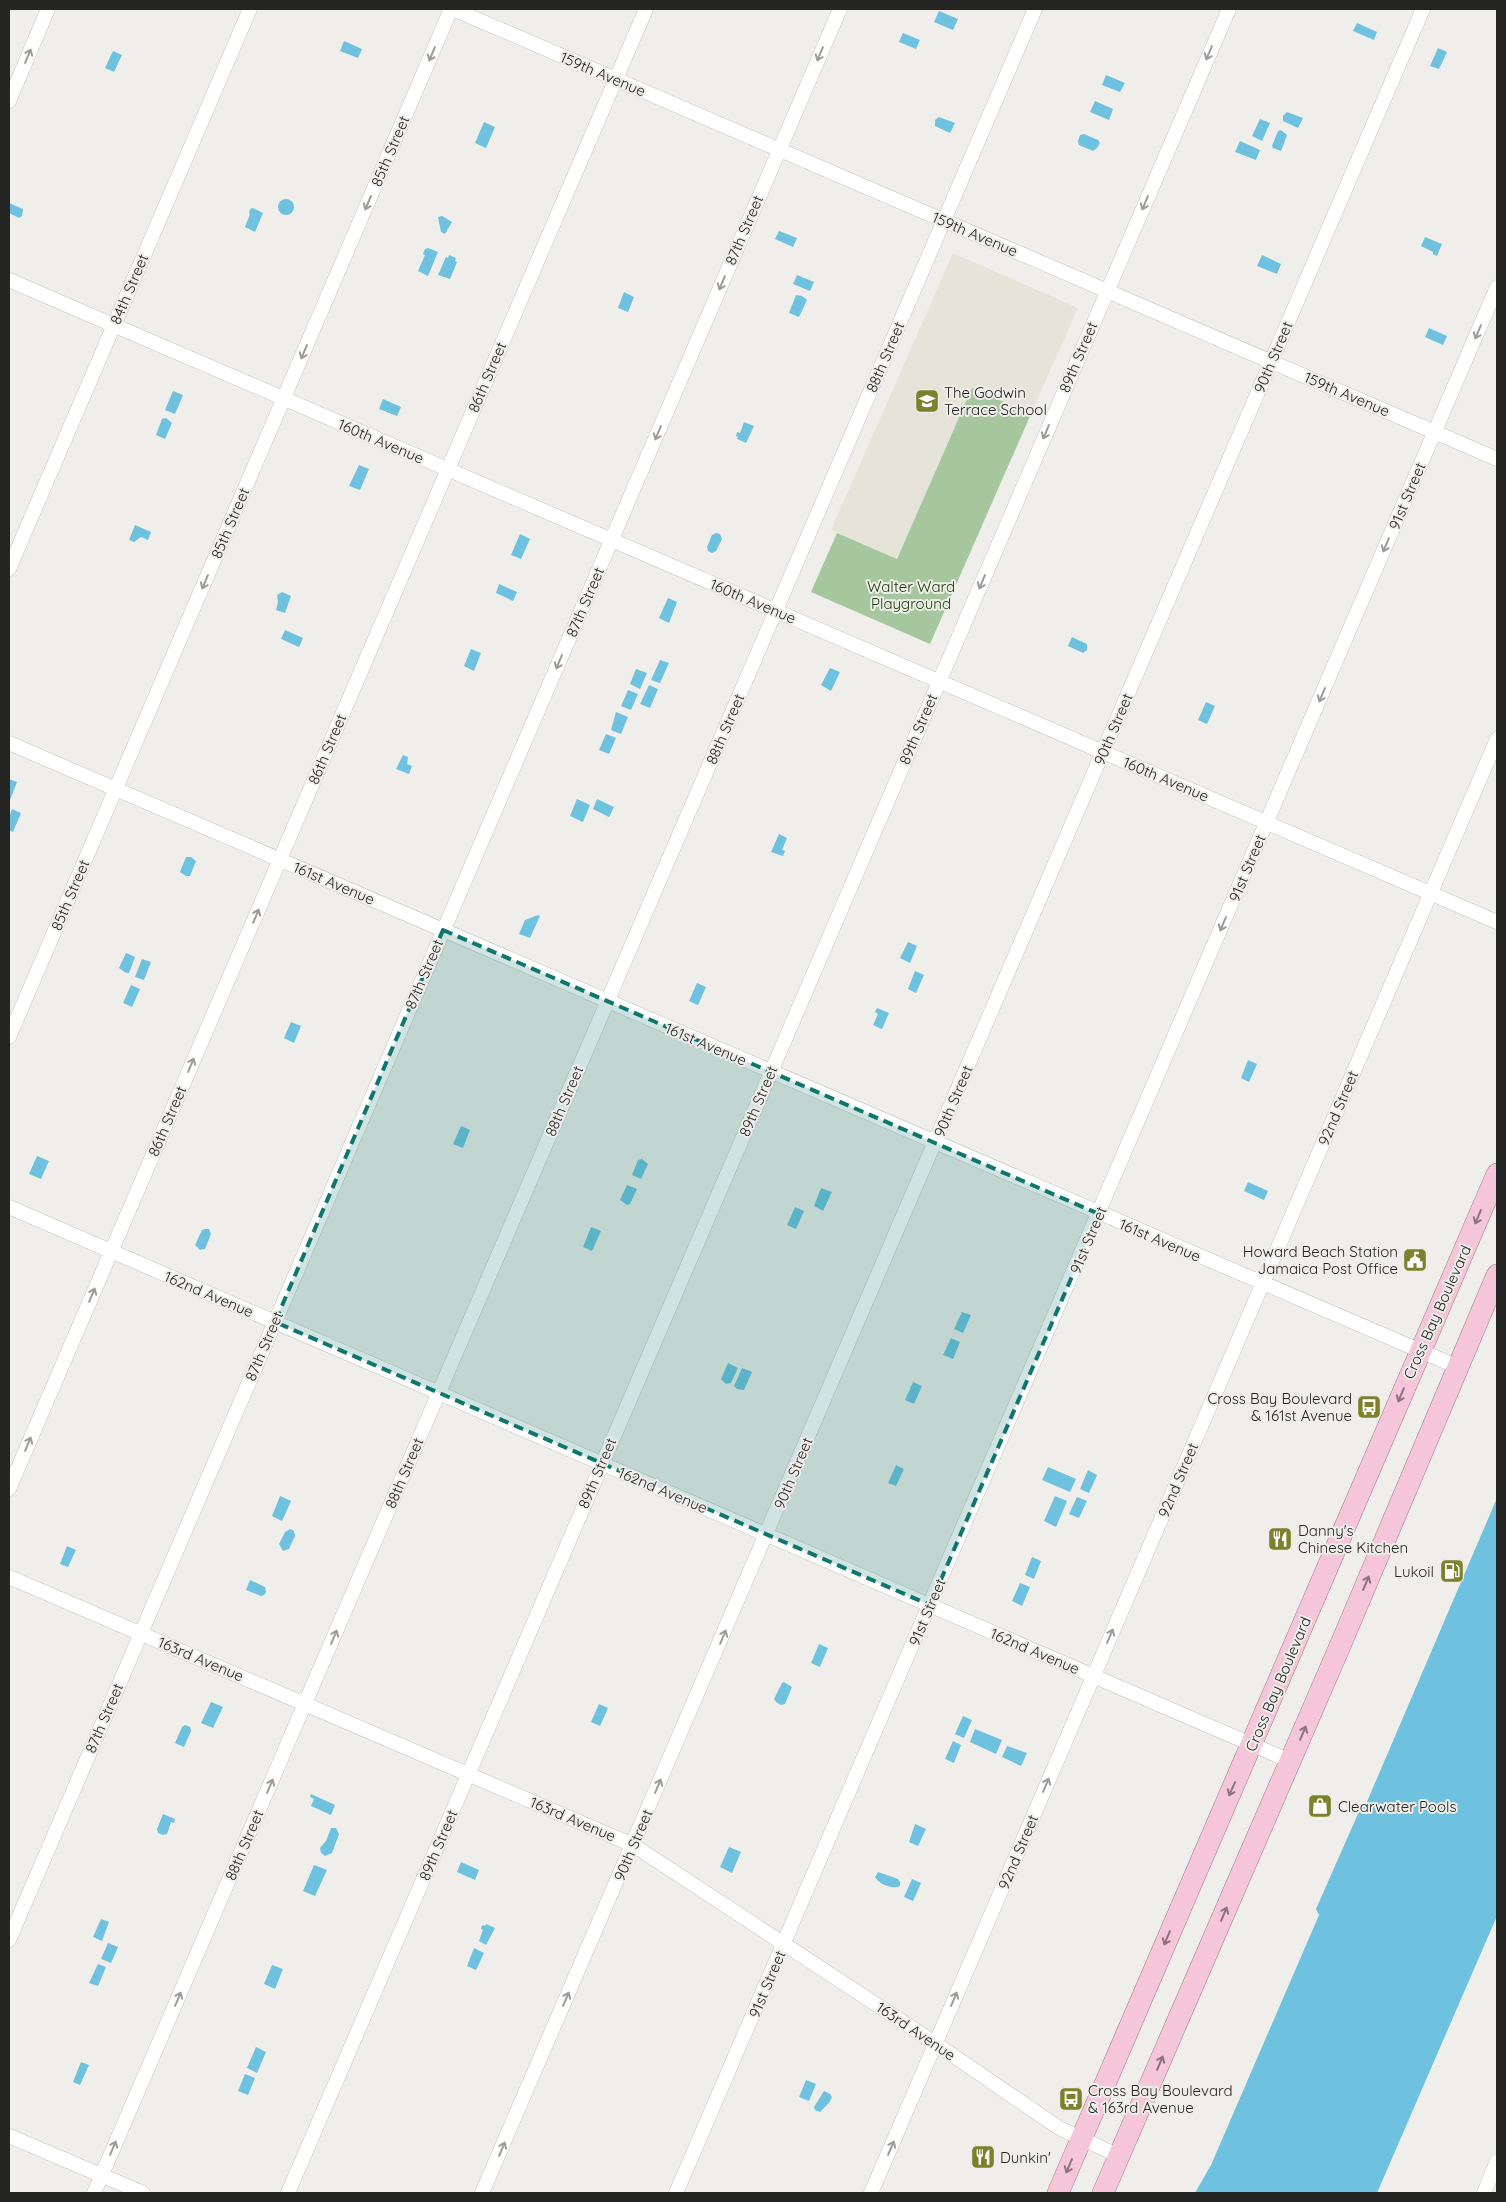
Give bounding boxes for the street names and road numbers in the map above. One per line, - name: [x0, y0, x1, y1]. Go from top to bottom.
- street label: 159th Avenue: [557, 47, 649, 101]
- street label: 85th Street: [367, 113, 413, 189]
- street label: 87th Street: [721, 192, 767, 268]
- street label: 159th Avenue: [929, 207, 1021, 261]
- street label: 84th Street: [106, 251, 152, 327]
- street label: 90th Street: [1249, 318, 1297, 396]
- street label: 88th Street: [862, 319, 908, 395]
- street label: 89th Street: [1055, 319, 1101, 395]
- street label: 86th Street: [464, 339, 510, 415]
- street label: 159th Avenue: [1301, 367, 1393, 421]
- street label: 160th Avenue: [335, 414, 427, 468]
- street label: 91st Street: [1384, 459, 1430, 533]
- street label: 85th Street: [207, 485, 253, 561]
- street label: 87th Street: [562, 564, 608, 640]
- street label: 160th Avenue: [707, 574, 799, 628]
- street label: 90th Street: [1089, 690, 1137, 768]
- street label: 88th Street: [702, 691, 748, 767]
- street label: 89th Street: [895, 691, 941, 767]
- street label: 86th Street: [304, 711, 350, 787]
- street label: 160th Avenue: [1120, 752, 1212, 806]
- street label: 91st Street: [1224, 831, 1270, 905]
- street label: 85th Street: [47, 857, 93, 933]
- street label: 161st Avenue: [290, 857, 378, 909]
- street label: 87th Street: [401, 936, 447, 1012]
- street label: 161st Avenue: [662, 1018, 750, 1070]
- street label: 90th Street: [929, 1062, 977, 1140]
- street label: 88th Street: [541, 1063, 587, 1139]
- street label: 89th Street: [735, 1063, 781, 1139]
- street label: 92nd Street: [1314, 1068, 1362, 1148]
- street label: 86th Street: [144, 1083, 190, 1159]
- street label: 91st Street: [1065, 1203, 1111, 1277]
- street label: 161st Avenue: [1116, 1214, 1204, 1266]
- street label: Cross Bay Boulevard: [1399, 1242, 1475, 1382]
- street label: 162nd Avenue: [162, 1267, 256, 1321]
- street label: 87th Street: [241, 1308, 287, 1384]
- street label: 90th Street: [769, 1434, 817, 1512]
- street label: 88th Street: [381, 1435, 427, 1511]
- street label: 89th Street: [574, 1435, 620, 1511]
- street label: 92nd Street: [1154, 1440, 1202, 1520]
- street label: 162nd Avenue: [616, 1463, 710, 1517]
- street label: 91st Street: [904, 1575, 950, 1649]
- street label: Cross Bay Boulevard: [1241, 1614, 1315, 1754]
- street label: 162nd Avenue: [988, 1624, 1082, 1678]
- street label: 163rd Avenue: [155, 1632, 247, 1686]
- street label: 87th Street: [81, 1680, 127, 1756]
- street label: 163rd Avenue: [527, 1792, 619, 1846]
- street label: 90th Street: [609, 1806, 657, 1884]
- street label: 88th Street: [221, 1807, 267, 1883]
- street label: 89th Street: [415, 1807, 461, 1883]
- street label: 92nd Street: [994, 1812, 1042, 1892]
- street label: 91st Street: [744, 1947, 790, 2021]
- street label: 163rd Avenue: [873, 1998, 959, 2064]

